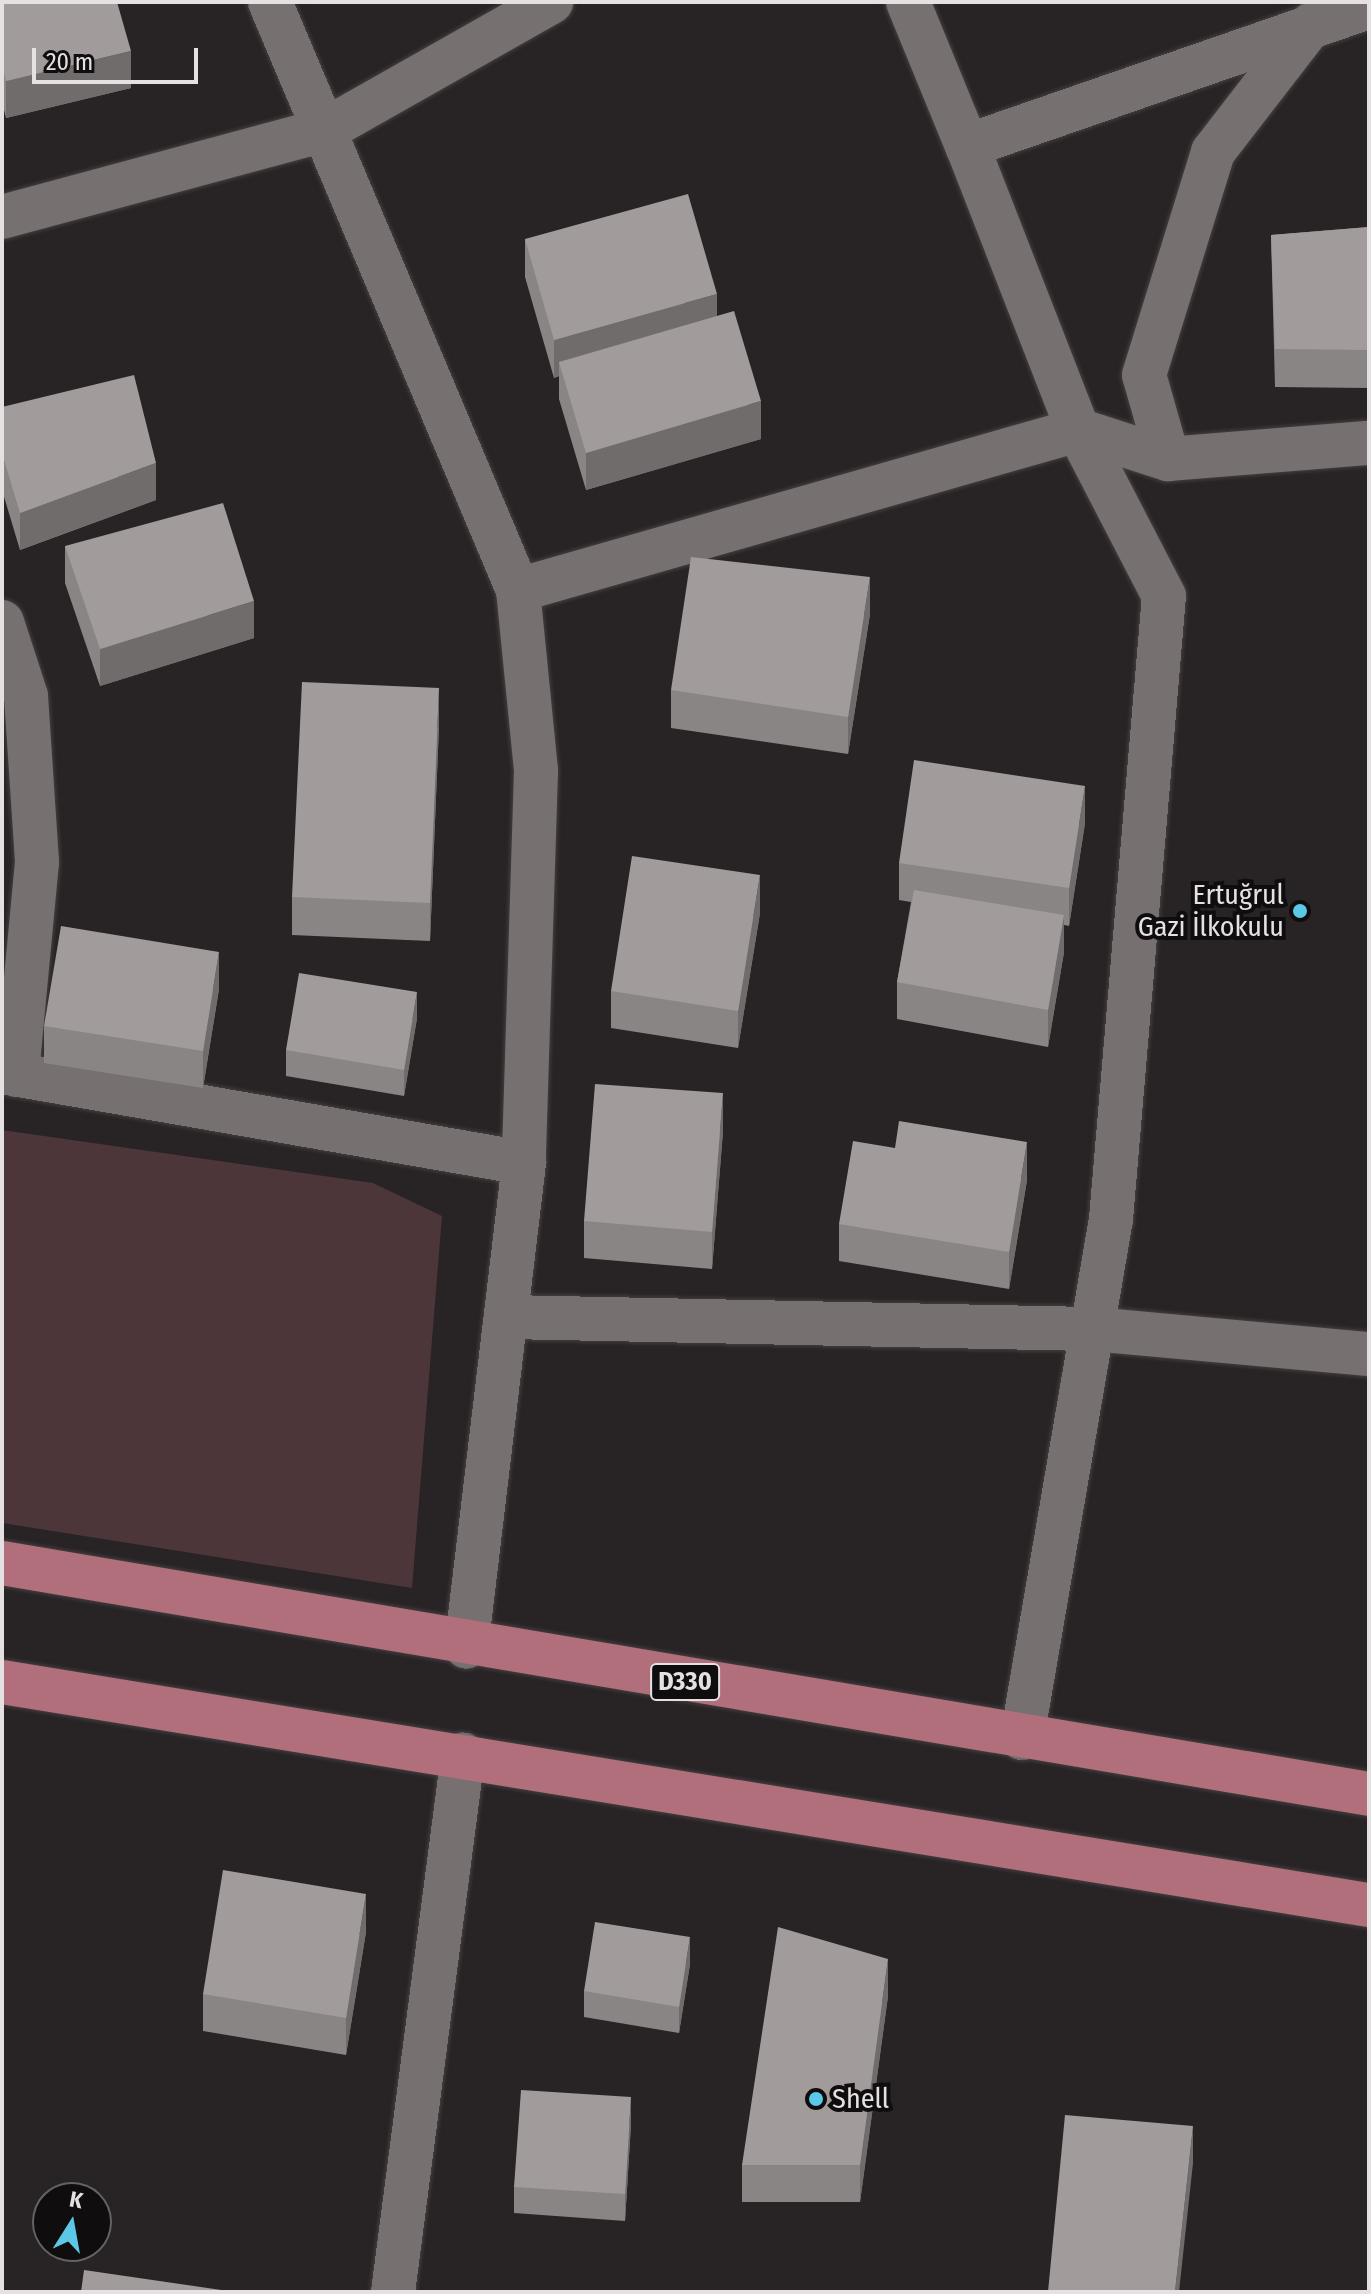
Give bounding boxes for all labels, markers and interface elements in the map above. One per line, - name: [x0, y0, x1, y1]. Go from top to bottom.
- scale bar: [36, 32, 202, 82]
- text: 20 m: [46, 48, 93, 76]
- place label: Ertuğrul Gazi İlkokulu: [1138, 878, 1284, 944]
- marker: Ertuğrul Gazi İlkokulu: [1291, 902, 1309, 920]
- road number: D330: [649, 1660, 721, 1704]
- place label: Shell: [832, 2082, 889, 2116]
- marker: Shell: [807, 2090, 825, 2108]
- north arrow: [32, 2182, 112, 2262]
- text: K: [67, 2185, 85, 2214]

